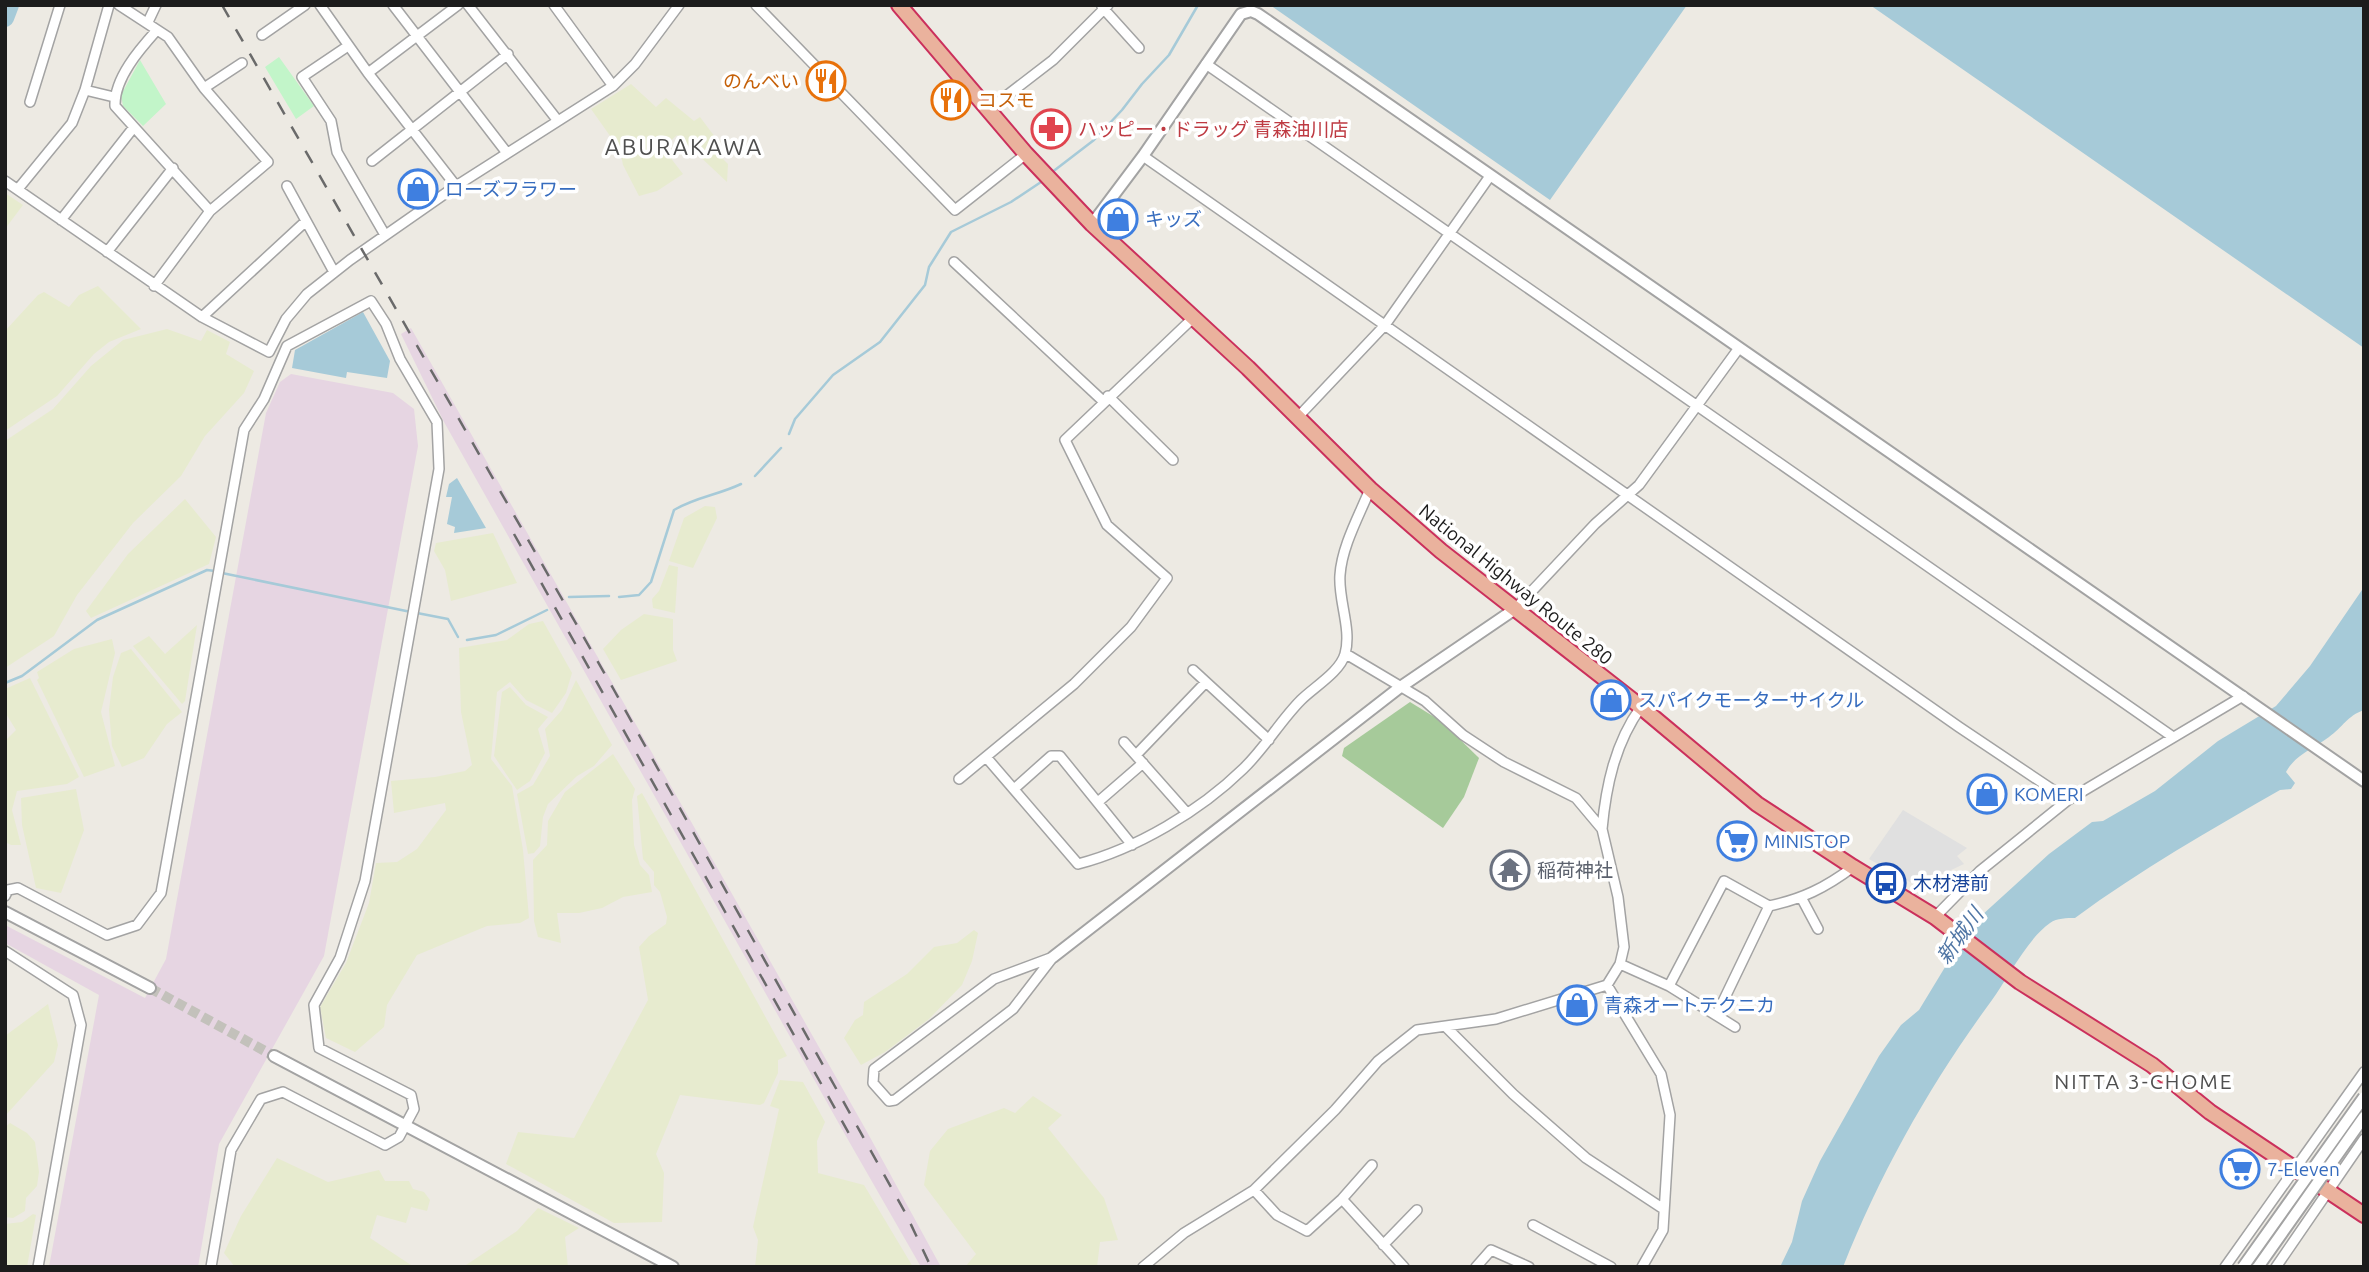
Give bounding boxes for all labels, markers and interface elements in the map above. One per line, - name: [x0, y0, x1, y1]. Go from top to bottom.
- restaurant icon: のんべい: [805, 60, 847, 102]
- place label: のんべい: [723, 70, 799, 92]
- restaurant icon: コスモ: [930, 79, 972, 121]
- place label: コスモ: [978, 89, 1035, 111]
- pharmacy icon: ハッピー・ドラッグ 青森油川店: [1030, 108, 1072, 150]
- place label: ハッピー・ドラッグ 青森油川店: [1078, 118, 1348, 140]
- district label: ABURAKAWA: [605, 134, 763, 159]
- shop icon: ローズフラワー: [397, 168, 439, 210]
- place label: ローズフラワー: [445, 178, 577, 200]
- shop icon: キッズ: [1097, 198, 1139, 240]
- place label: キッズ: [1145, 208, 1202, 230]
- street label: National Highway Route 280: [1415, 499, 1617, 669]
- shop icon: スパイクモーターサイクル: [1590, 679, 1632, 721]
- place label: スパイクモーターサイクル: [1638, 689, 1864, 711]
- shop icon: KOMERI: [1966, 773, 2008, 815]
- place label: KOMERI: [2014, 783, 2084, 805]
- supermarket icon: MINISTOP: [1716, 820, 1758, 862]
- place label: MINISTOP: [1764, 830, 1850, 852]
- temple icon: 稲荷神社: [1489, 849, 1531, 891]
- place label: 稲荷神社: [1537, 859, 1613, 881]
- bus stop icon: 木材港前: [1865, 862, 1907, 904]
- place label: 木材港前: [1913, 872, 1989, 894]
- water label: 新城川: [1931, 901, 1989, 968]
- shop icon: 青森オートテクニカ: [1556, 984, 1598, 1026]
- place label: 青森オートテクニカ: [1604, 994, 1775, 1016]
- district label: NITTA 3-CHOME: [2054, 1069, 2234, 1093]
- supermarket icon: 7-Eleven: [2219, 1148, 2261, 1190]
- place label: 7-Eleven: [2267, 1158, 2340, 1180]

